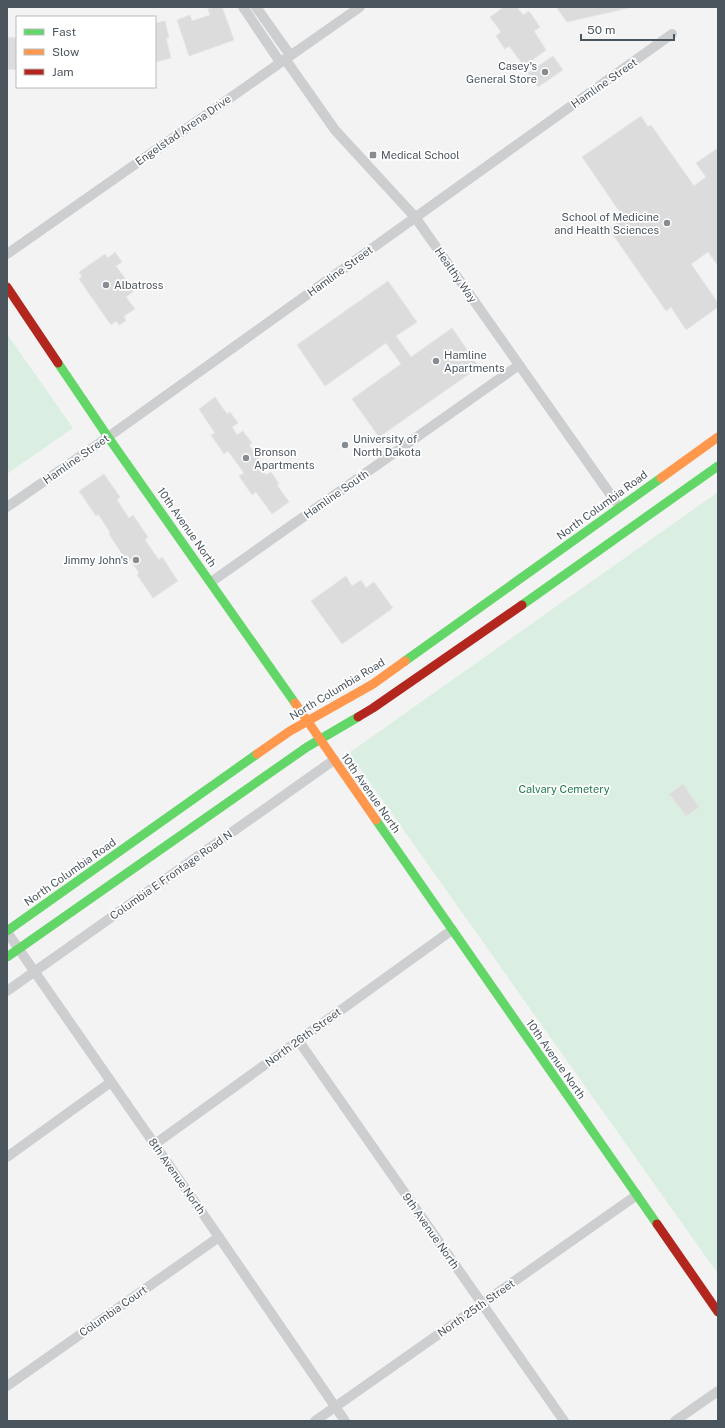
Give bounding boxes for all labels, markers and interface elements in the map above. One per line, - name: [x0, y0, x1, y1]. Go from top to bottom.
- legend: [16, 16, 156, 88]
- scale bar: [581, 16, 674, 42]
- text: 50 m: [587, 23, 615, 37]
- text: Fast: [52, 25, 77, 39]
- text: Slow: [52, 45, 80, 59]
- street label: Hamline Street: [569, 56, 639, 110]
- place label: Casey's General Store: [466, 60, 537, 85]
- text: Jam: [52, 65, 74, 79]
- marker: Casey's General Store: [540, 67, 550, 77]
- street label: Engelstad Arena Drive: [133, 92, 233, 168]
- place label: Medical School: [381, 149, 460, 161]
- marker: Medical School: [368, 150, 378, 160]
- place label: School of Medicine and Health Sciences: [554, 211, 659, 236]
- marker: School of Medicine and Health Sciences: [662, 218, 672, 228]
- street label: Hamline Street: [305, 243, 375, 299]
- street label: Healthy Way: [433, 245, 479, 305]
- place label: Albatross: [114, 279, 164, 291]
- marker: Albatross: [101, 280, 111, 290]
- place label: Hamline Apartments: [444, 349, 505, 374]
- marker: Hamline Apartments: [431, 356, 441, 366]
- street label: Hamline Street: [41, 432, 111, 486]
- place label: University of North Dakota: [353, 433, 421, 458]
- marker: University of North Dakota: [340, 440, 350, 450]
- place label: Bronson Apartments: [254, 446, 315, 471]
- marker: Bronson Apartments: [241, 453, 251, 463]
- street label: Hamline South: [302, 467, 370, 521]
- street label: North Columbia Road: [554, 468, 650, 542]
- street label: 10th Avenue North: [155, 485, 219, 569]
- place label: Jimmy John's: [64, 554, 128, 566]
- marker: Jimmy John's: [131, 555, 141, 565]
- street label: North Columbia Road: [287, 656, 387, 722]
- street label: 10th Avenue North: [339, 751, 403, 835]
- park label: Calvary Cemetery: [518, 783, 610, 795]
- street label: Columbia E Frontage Road N: [108, 828, 234, 922]
- street label: North Columbia Road: [22, 836, 118, 908]
- street label: North 26th Street: [263, 1005, 343, 1069]
- street label: 10th Avenue North: [524, 1017, 588, 1101]
- street label: 8th Avenue North: [146, 1136, 208, 1216]
- street label: 9th Avenue North: [400, 1191, 462, 1271]
- street label: North 25th Street: [435, 1277, 517, 1339]
- street label: Columbia Court: [77, 1283, 149, 1339]

